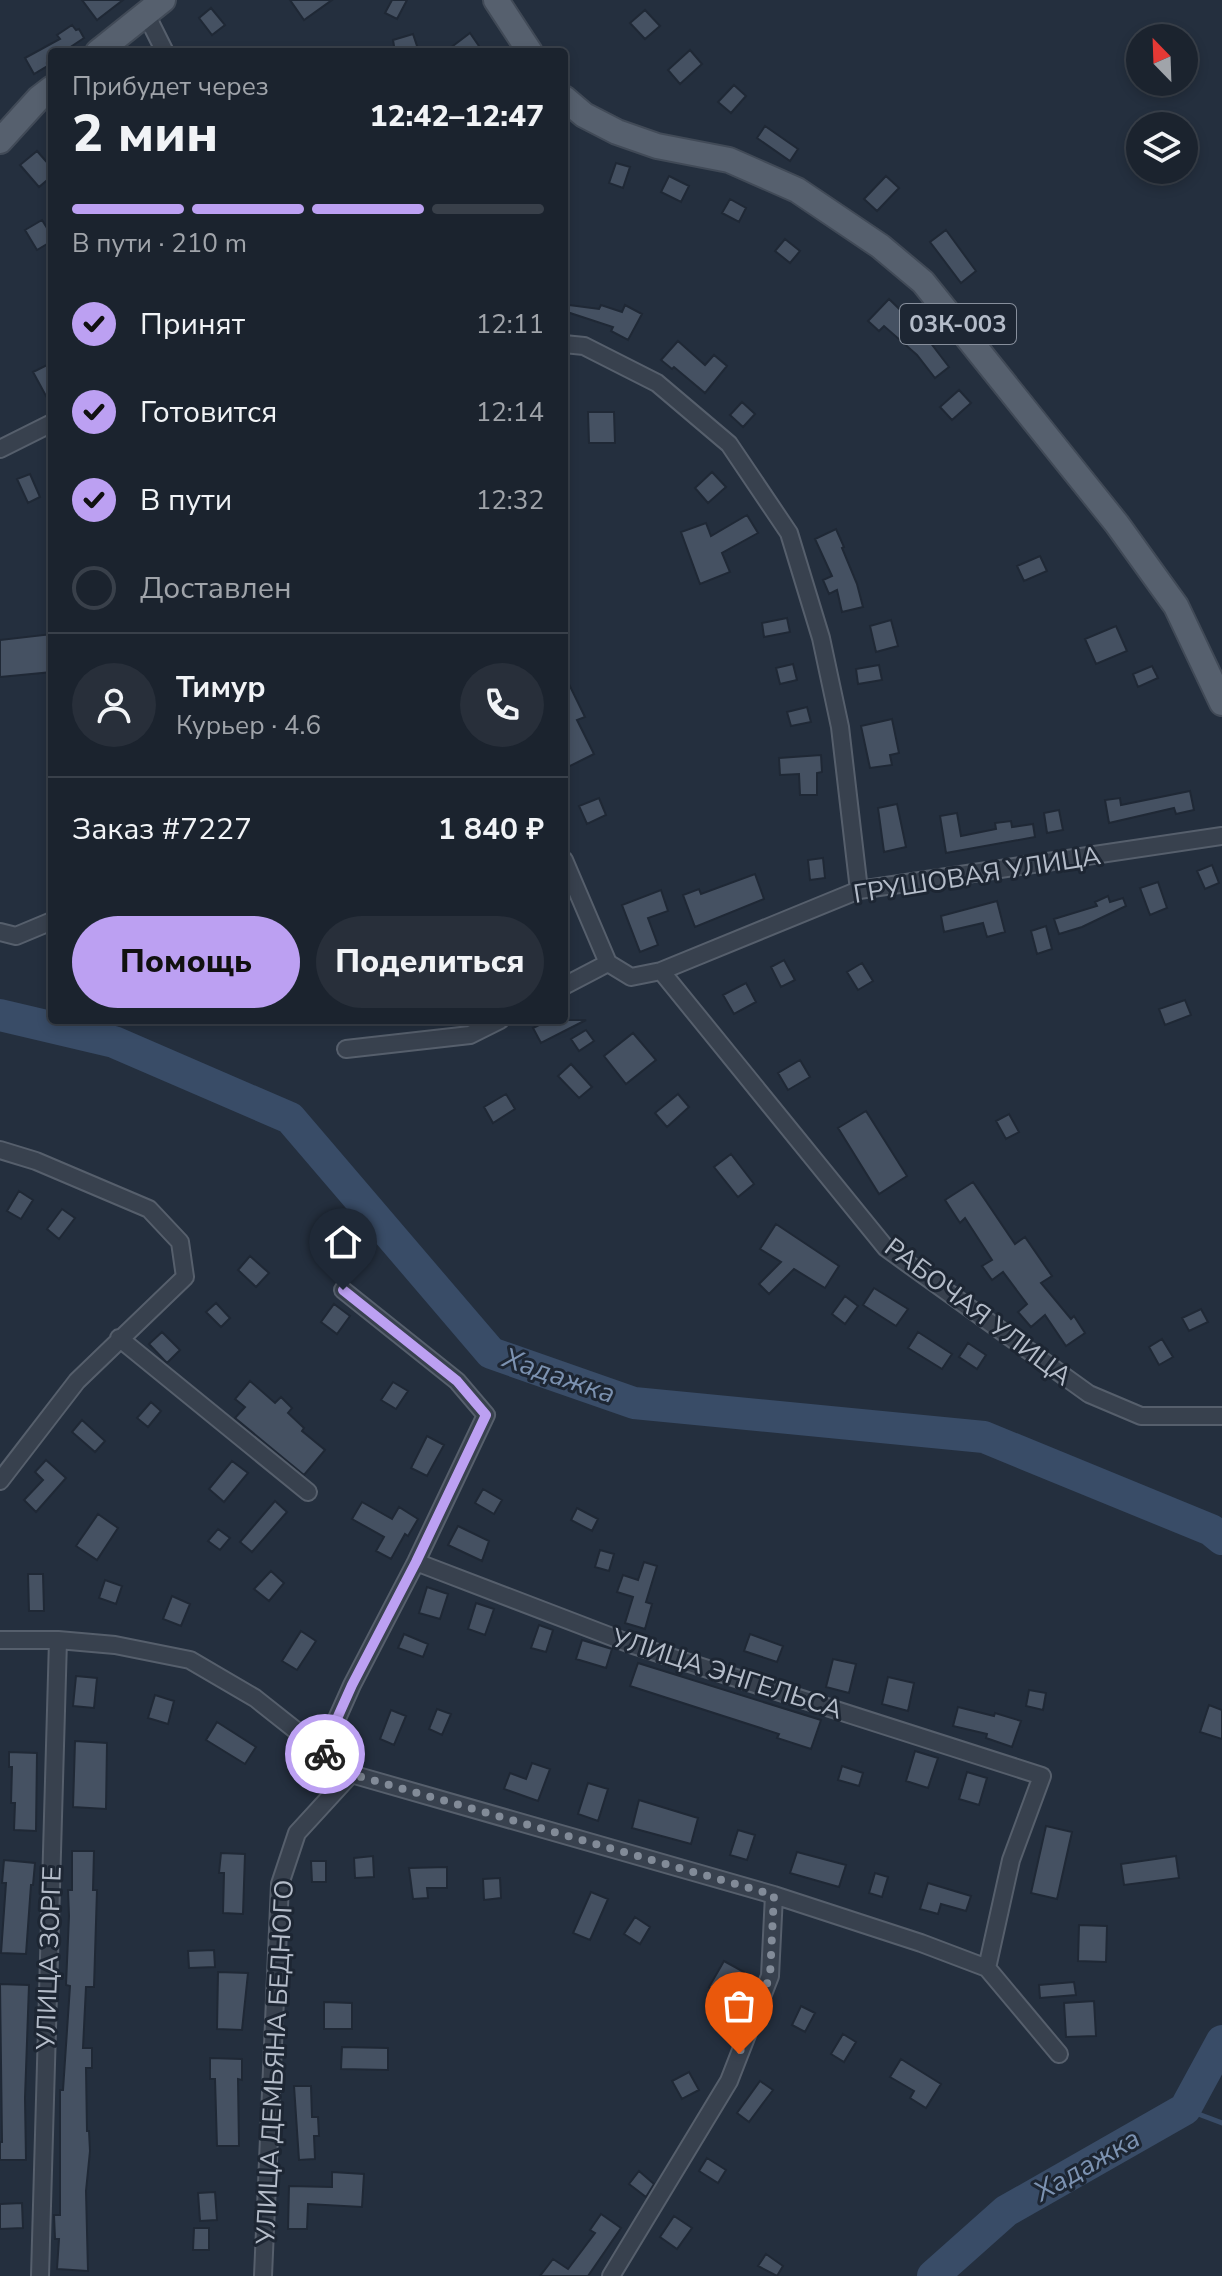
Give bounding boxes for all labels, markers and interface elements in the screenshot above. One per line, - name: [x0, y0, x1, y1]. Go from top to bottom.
- north arrow: [1126, 24, 1198, 96]
- map controls: [1126, 24, 1198, 184]
- text: Прибудет через: [72, 69, 269, 104]
- text: 12:42–12:47: [369, 96, 544, 137]
- text: 2 мин: [72, 98, 218, 169]
- button: layers: [1126, 112, 1198, 184]
- text: В пути · 210 m: [72, 226, 247, 261]
- icon: check: [72, 302, 116, 346]
- text: Принят: [140, 304, 245, 345]
- road number: 03К-003: [900, 304, 1016, 344]
- text: 12:11: [476, 307, 544, 342]
- icon: check: [72, 390, 116, 434]
- text: Готовится: [140, 392, 277, 433]
- text: 12:14: [476, 395, 544, 430]
- icon: check: [72, 478, 116, 522]
- text: В пути: [140, 480, 232, 521]
- text: 12:32: [476, 483, 544, 518]
- text: Доставлен: [140, 568, 292, 609]
- button: person: [72, 663, 156, 747]
- button: phone: [460, 663, 544, 747]
- text: Тимур: [176, 667, 266, 708]
- text: Курьер · 4.6: [176, 708, 321, 743]
- text: Заказ #7227: [72, 809, 252, 850]
- text: 1 840 ₽: [438, 809, 544, 850]
- street label: ГРУШОВАЯ УЛИЦА: [851, 838, 1103, 912]
- button: Помощь: [72, 916, 300, 1008]
- button: Поделиться: [316, 916, 544, 1008]
- pin: [309, 1208, 377, 1290]
- icon: home: [321, 1220, 365, 1264]
- street label: РАБОЧАЯ УЛИЦА: [877, 1230, 1079, 1394]
- water label: Хадажка: [497, 1339, 620, 1413]
- street label: УЛИЦА ЭНГЕЛЬСА: [606, 1620, 847, 1728]
- courier: [285, 1714, 365, 1794]
- icon: bike: [303, 1732, 347, 1776]
- street label: УЛИЦА ЗОРГЕ: [28, 1866, 70, 2051]
- street label: УЛИЦА ДЕМЬЯНА БЕДНОГО: [248, 1879, 302, 2246]
- pin: [705, 1972, 773, 2054]
- icon: bag: [717, 1984, 761, 2028]
- water label: Хадажка: [1026, 2119, 1147, 2211]

